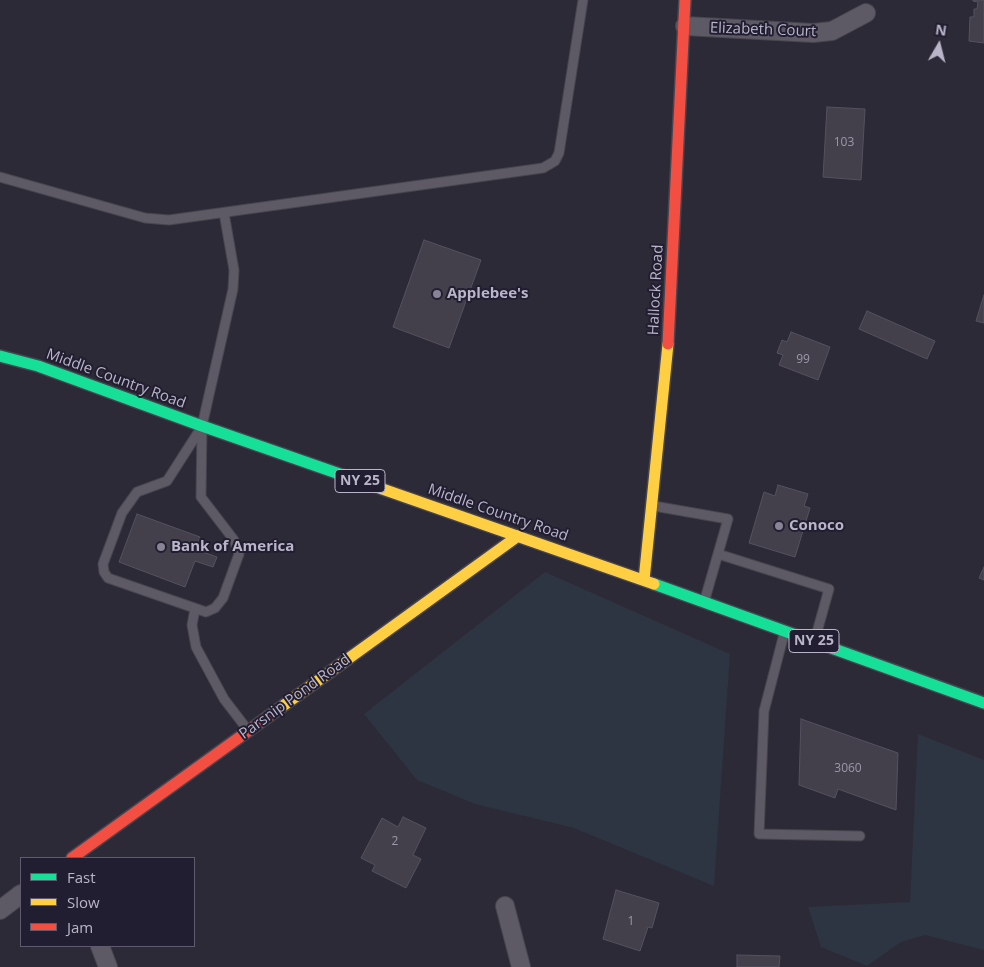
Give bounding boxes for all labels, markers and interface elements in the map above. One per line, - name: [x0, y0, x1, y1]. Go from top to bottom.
- street label: Elizabeth Court: [709, 19, 817, 41]
- text: N: [934, 19, 948, 40]
- north arrow: [914, 20, 964, 70]
- house number: 103: [834, 136, 854, 150]
- street label: Hallock Road: [645, 244, 667, 336]
- place label: Applebee's: [447, 285, 528, 303]
- marker: Applebee's: [431, 288, 443, 300]
- street label: Middle Country Road: [44, 345, 188, 413]
- house number: 99: [796, 353, 810, 367]
- road number: NY 25: [335, 470, 385, 492]
- street label: Middle Country Road: [425, 481, 571, 545]
- place label: Conoco: [789, 517, 844, 535]
- marker: Conoco: [773, 520, 785, 532]
- place label: Bank of America: [171, 538, 294, 556]
- marker: Bank of America: [155, 541, 167, 553]
- road number: NY 25: [789, 630, 839, 652]
- street label: Parsnip Pond Road: [236, 651, 354, 743]
- house number: 3060: [834, 762, 862, 776]
- house number: 2: [392, 835, 398, 849]
- legend: [20, 857, 195, 947]
- text: Fast: [67, 867, 96, 887]
- text: Slow: [67, 892, 100, 912]
- house number: 1: [628, 915, 634, 929]
- text: Jam: [67, 917, 93, 937]

